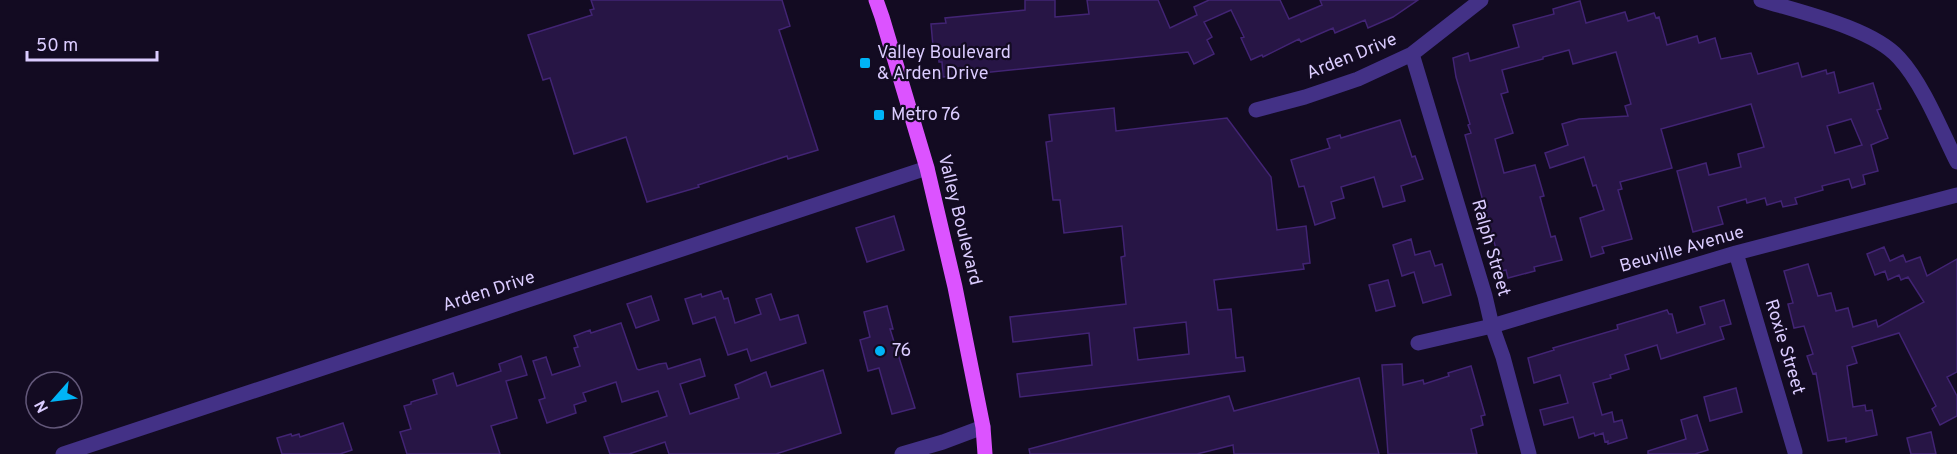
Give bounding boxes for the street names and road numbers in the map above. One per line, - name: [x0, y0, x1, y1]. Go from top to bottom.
- street label: Arden Drive: [1303, 28, 1401, 86]
- street label: Valley Boulevard: [932, 152, 986, 288]
- street label: Ralph Street: [1465, 197, 1515, 299]
- street label: Beuville Avenue: [1617, 221, 1747, 279]
- street label: Arden Drive: [440, 266, 538, 318]
- street label: Roxie Street: [1759, 297, 1809, 397]

